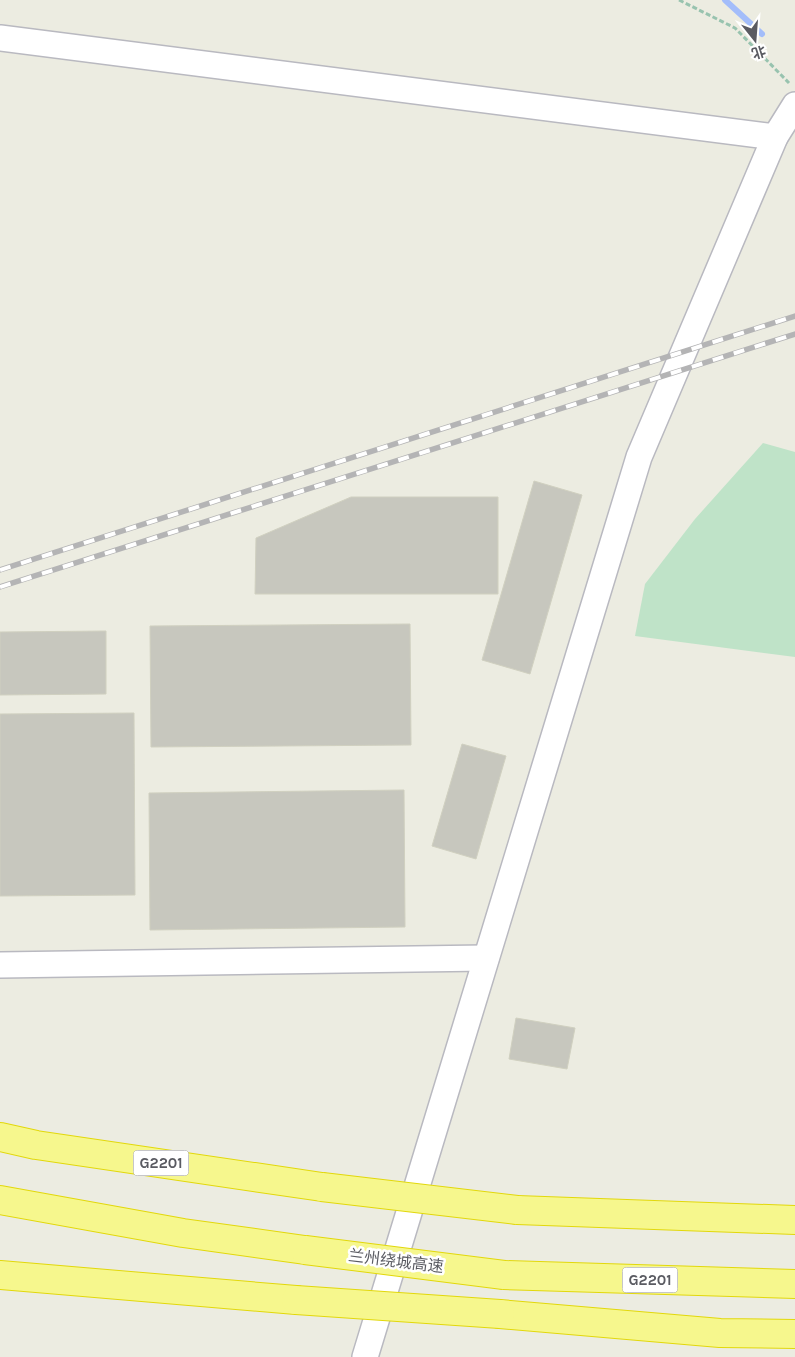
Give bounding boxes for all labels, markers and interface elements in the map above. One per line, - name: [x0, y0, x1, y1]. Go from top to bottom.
- north arrow: [730, 15, 780, 65]
- text: 北: [749, 42, 768, 62]
- road number: G2201: [134, 1150, 188, 1176]
- street label: 兰州绕城高速: [347, 1246, 445, 1276]
- road number: G2201: [622, 1268, 678, 1292]

